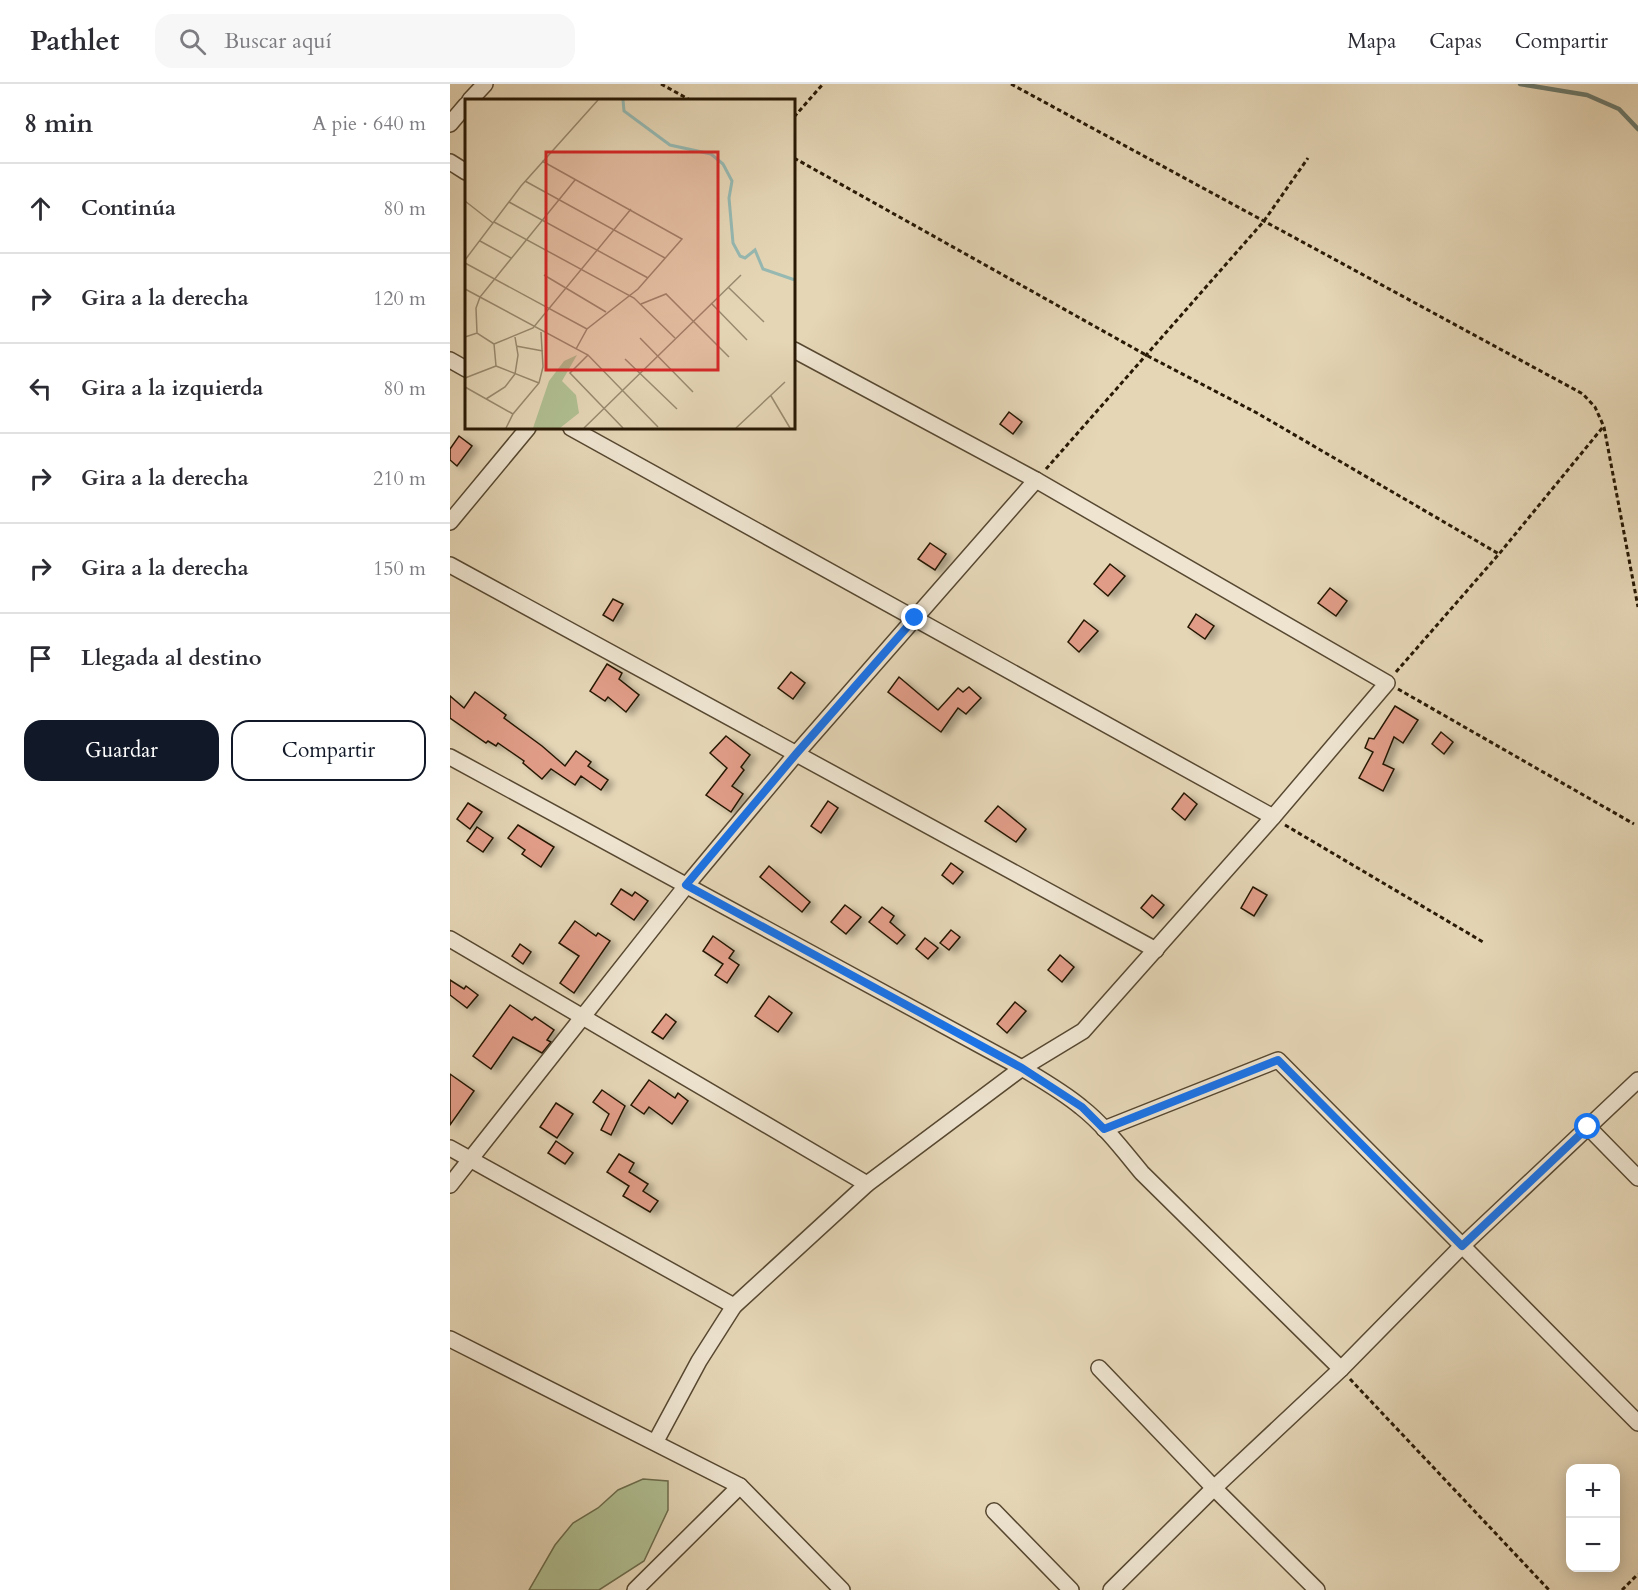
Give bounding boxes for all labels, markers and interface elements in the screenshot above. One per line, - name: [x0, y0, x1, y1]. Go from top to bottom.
- search box: [155, 14, 575, 68]
- text: Pathlet: [30, 22, 119, 60]
- icon: search: [176, 25, 209, 58]
- text: Buscar aquí: [224, 26, 332, 56]
- text: Mapa: [1347, 27, 1396, 56]
- text: Capas: [1429, 27, 1482, 56]
- text: Compartir: [1515, 27, 1608, 56]
- inset map: [465, 99, 795, 429]
- text: 8 min: [24, 106, 93, 141]
- text: A pie · 640 m: [312, 110, 426, 137]
- icon: ahead: [24, 192, 57, 225]
- text: Continúa: [81, 193, 176, 223]
- text: 80 m: [383, 195, 426, 222]
- icon: right: [24, 282, 57, 315]
- text: Gira a la derecha: [81, 283, 249, 313]
- text: 120 m: [373, 285, 426, 312]
- icon: left: [24, 372, 57, 405]
- text: Gira a la izquierda: [81, 373, 264, 403]
- text: 80 m: [383, 375, 426, 402]
- icon: right: [24, 462, 57, 495]
- text: Gira a la derecha: [81, 463, 249, 493]
- text: 210 m: [373, 465, 426, 492]
- icon: right: [24, 552, 57, 585]
- text: Gira a la derecha: [81, 553, 249, 583]
- text: 150 m: [373, 555, 426, 582]
- route end: [901, 604, 927, 630]
- icon: arrive: [24, 642, 57, 675]
- text: Llegada al destino: [81, 643, 262, 673]
- button: Guardar: [24, 720, 219, 781]
- button: Compartir: [231, 720, 426, 781]
- route start: [1574, 1113, 1600, 1139]
- map controls: [1566, 1464, 1620, 1572]
- button: +: [1566, 1464, 1620, 1518]
- button: −: [1566, 1518, 1620, 1572]

